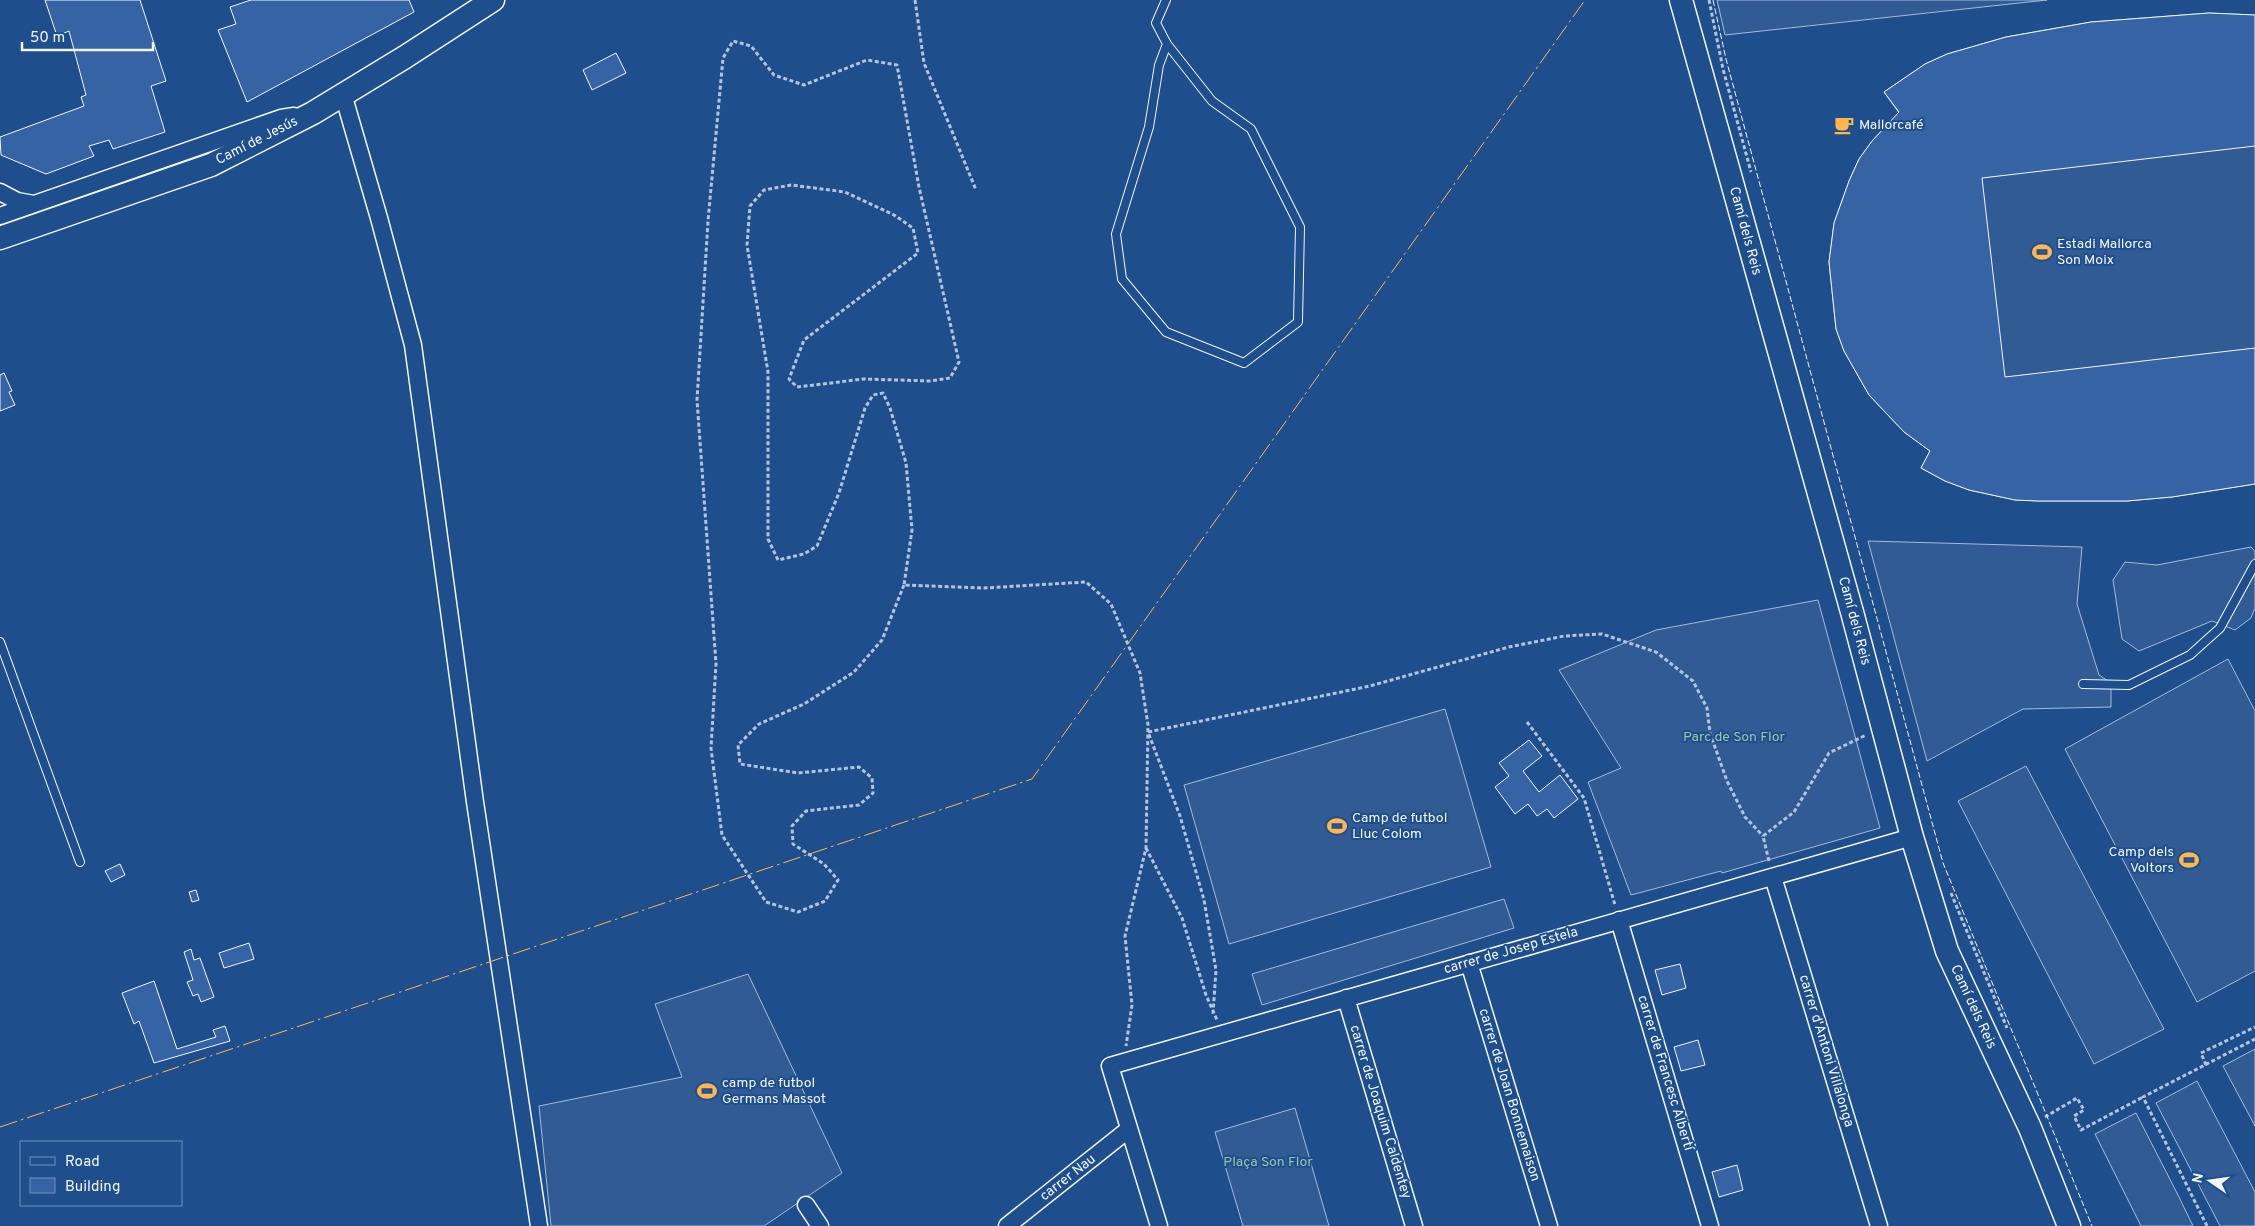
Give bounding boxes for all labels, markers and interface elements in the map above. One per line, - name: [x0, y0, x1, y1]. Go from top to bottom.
- scale bar: [22, 20, 154, 52]
- text: 50 m: [30, 29, 65, 48]
- street label: Camí de Jesús: [213, 113, 301, 169]
- cafe icon: Mallorcafé: [1833, 114, 1855, 136]
- place label: Mallorcafé: [1859, 117, 1923, 134]
- street label: Camí dels Reis: [1725, 185, 1765, 277]
- place label: Estadi Mallorca Son Moix: [2057, 236, 2152, 269]
- sports icon: Estadi Mallorca Son Moix: [2031, 241, 2053, 263]
- street label: Camí dels Reis: [1834, 575, 1874, 667]
- park label: Parc de Son Flor: [1683, 729, 1786, 746]
- place label: Camp de futbol Lluc Colom: [1352, 810, 1447, 843]
- sports icon: Camp de futbol Lluc Colom: [1326, 815, 1348, 837]
- place label: Camp dels Voltors: [2109, 844, 2174, 877]
- sports icon: Camp dels Voltors: [2178, 849, 2200, 871]
- street label: carrer de Josep Estela: [1442, 924, 1580, 978]
- street label: Camí dels Reis: [1946, 962, 2000, 1052]
- street label: carrer d'Antoni Villalonga: [1795, 973, 1857, 1129]
- street label: carrer de Francesc Albertí: [1633, 993, 1697, 1154]
- street label: carrer de Joan Bonnemaison: [1475, 1006, 1543, 1184]
- street label: carrer de Joaquim Caldentey: [1345, 1023, 1415, 1201]
- place label: camp de futbol Germans Massot: [722, 1075, 826, 1108]
- sports icon: camp de futbol Germans Massot: [696, 1080, 718, 1102]
- legend: [20, 1141, 182, 1206]
- street label: carrer Nau: [1037, 1151, 1099, 1205]
- text: Road: [65, 1153, 100, 1172]
- park label: Plaça Son Flor: [1223, 1154, 1313, 1171]
- north arrow: [2185, 1156, 2235, 1206]
- text: N: [2189, 1172, 2208, 1185]
- text: Building: [65, 1178, 120, 1197]

